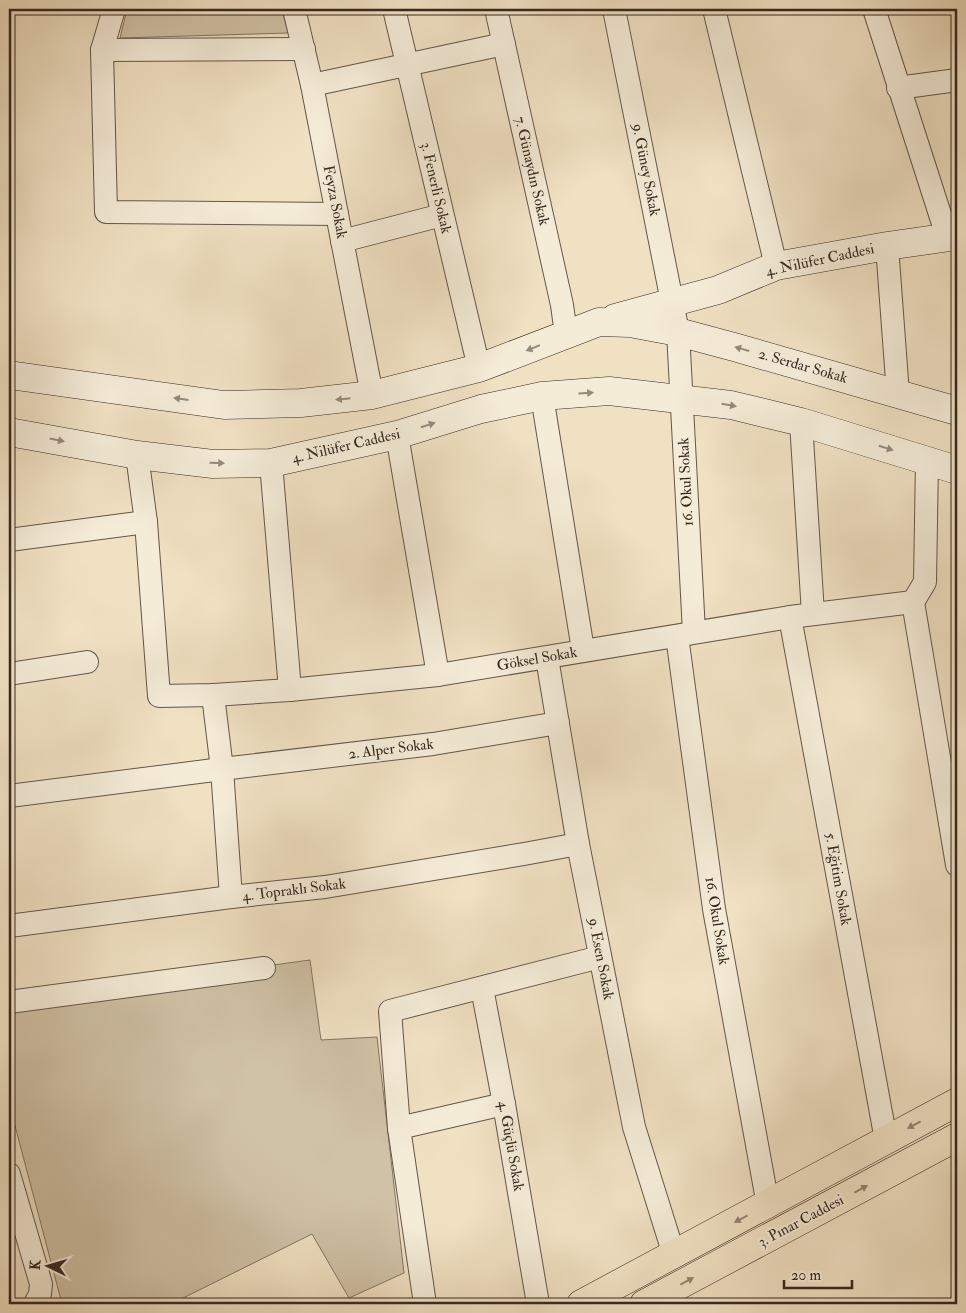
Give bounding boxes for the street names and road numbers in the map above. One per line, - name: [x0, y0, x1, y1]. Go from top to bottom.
- street label: 7. Günaydın Sokak: [510, 115, 554, 227]
- street label: 9. Güney Sokak: [628, 121, 664, 218]
- street label: 3. Fenerli Sokak: [416, 140, 456, 236]
- street label: Feyza Sokak: [319, 164, 351, 240]
- street label: 4. Nilüfer Caddesi: [764, 239, 876, 281]
- street label: 2. Serdar Sokak: [756, 344, 850, 388]
- street label: 4. Nilüfer Caddesi: [290, 424, 402, 468]
- street label: 16. Okul Sokak: [674, 437, 698, 527]
- street label: Göksel Sokak: [495, 643, 579, 675]
- street label: 2. Alper Sokak: [347, 734, 435, 765]
- street label: 5. Eğitim Sokak: [820, 831, 856, 927]
- street label: 4. Topraklı Sokak: [241, 874, 347, 907]
- street label: 16. Okul Sokak: [701, 876, 733, 966]
- street label: 9. Esen Sokak: [584, 916, 618, 1001]
- street label: 4. Güçlü Sokak: [494, 1099, 528, 1193]
- street label: 3. Pınar Caddesi: [755, 1190, 847, 1252]

